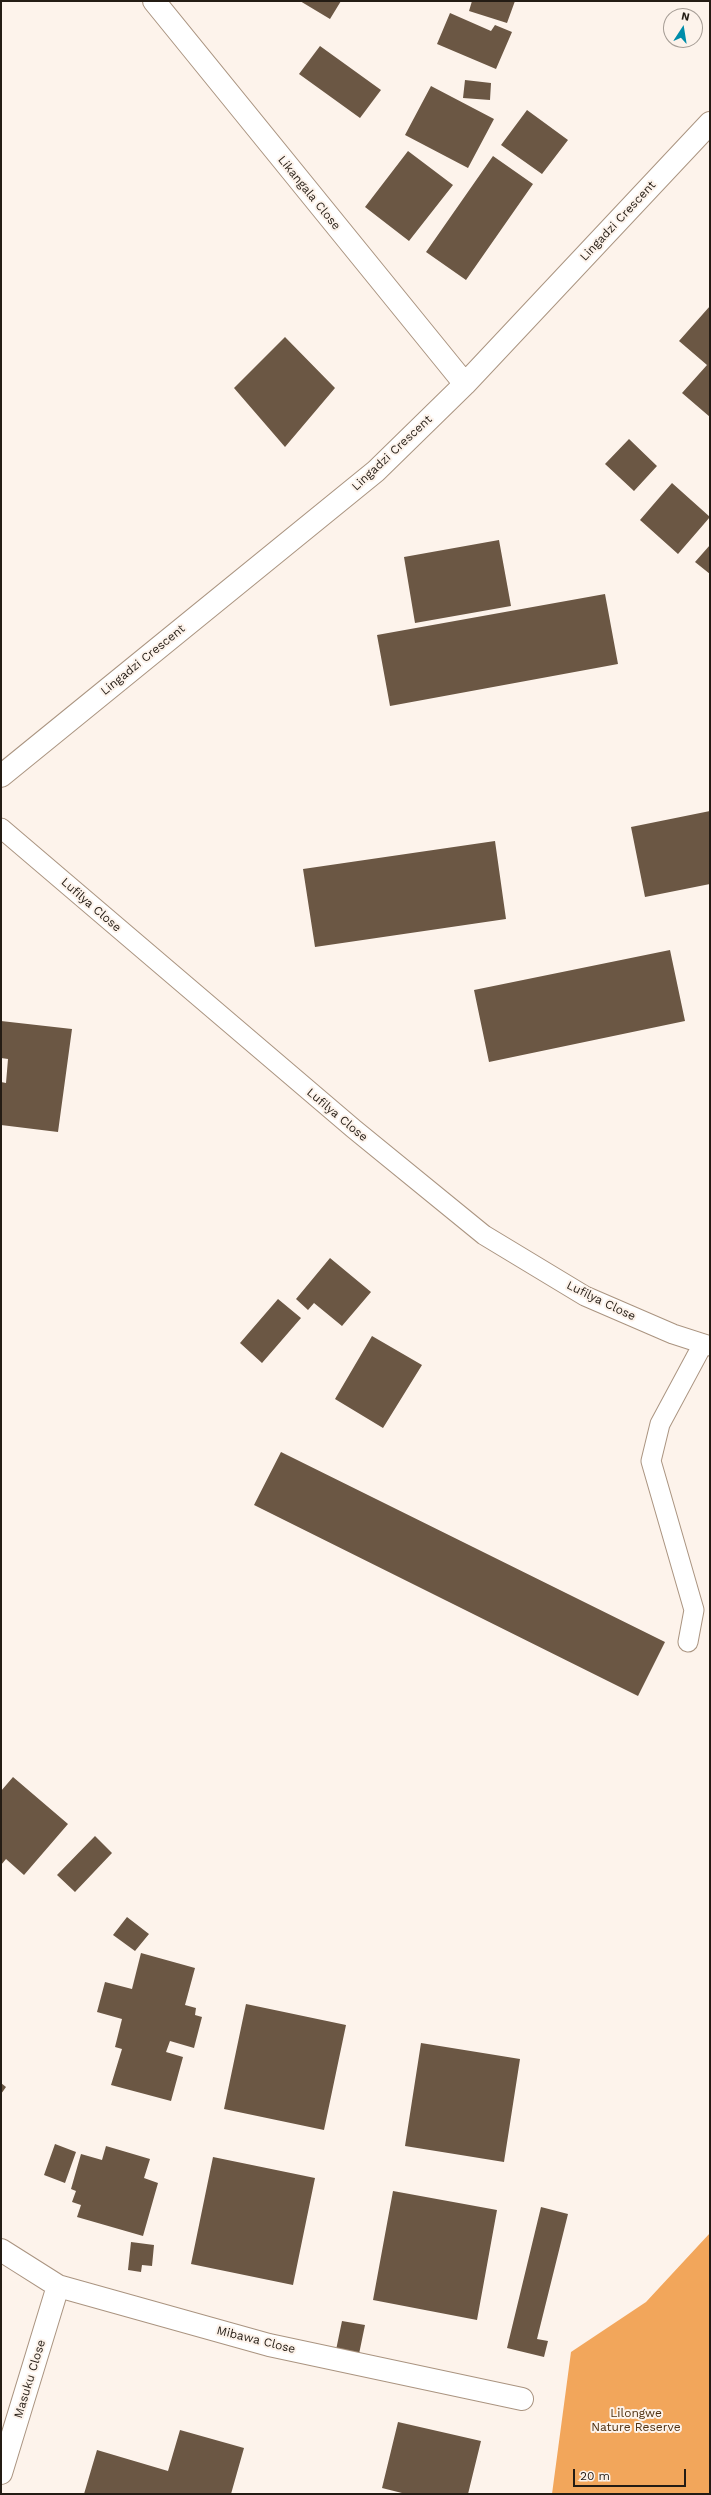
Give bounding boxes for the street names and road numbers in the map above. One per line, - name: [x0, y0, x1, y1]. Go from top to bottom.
- street label: Likangala Close: [275, 153, 343, 233]
- street label: Lingadzi Crescent: [577, 178, 659, 264]
- street label: Lingadzi Crescent: [349, 412, 435, 494]
- street label: Lingadzi Crescent: [98, 622, 188, 698]
- street label: Lufilya Close: [58, 875, 124, 935]
- street label: Lufilya Close: [304, 1085, 370, 1145]
- street label: Lufilya Close: [564, 1278, 638, 1324]
- street label: Mibawa Close: [215, 2323, 297, 2357]
- street label: Masuku Close: [11, 2338, 49, 2420]

